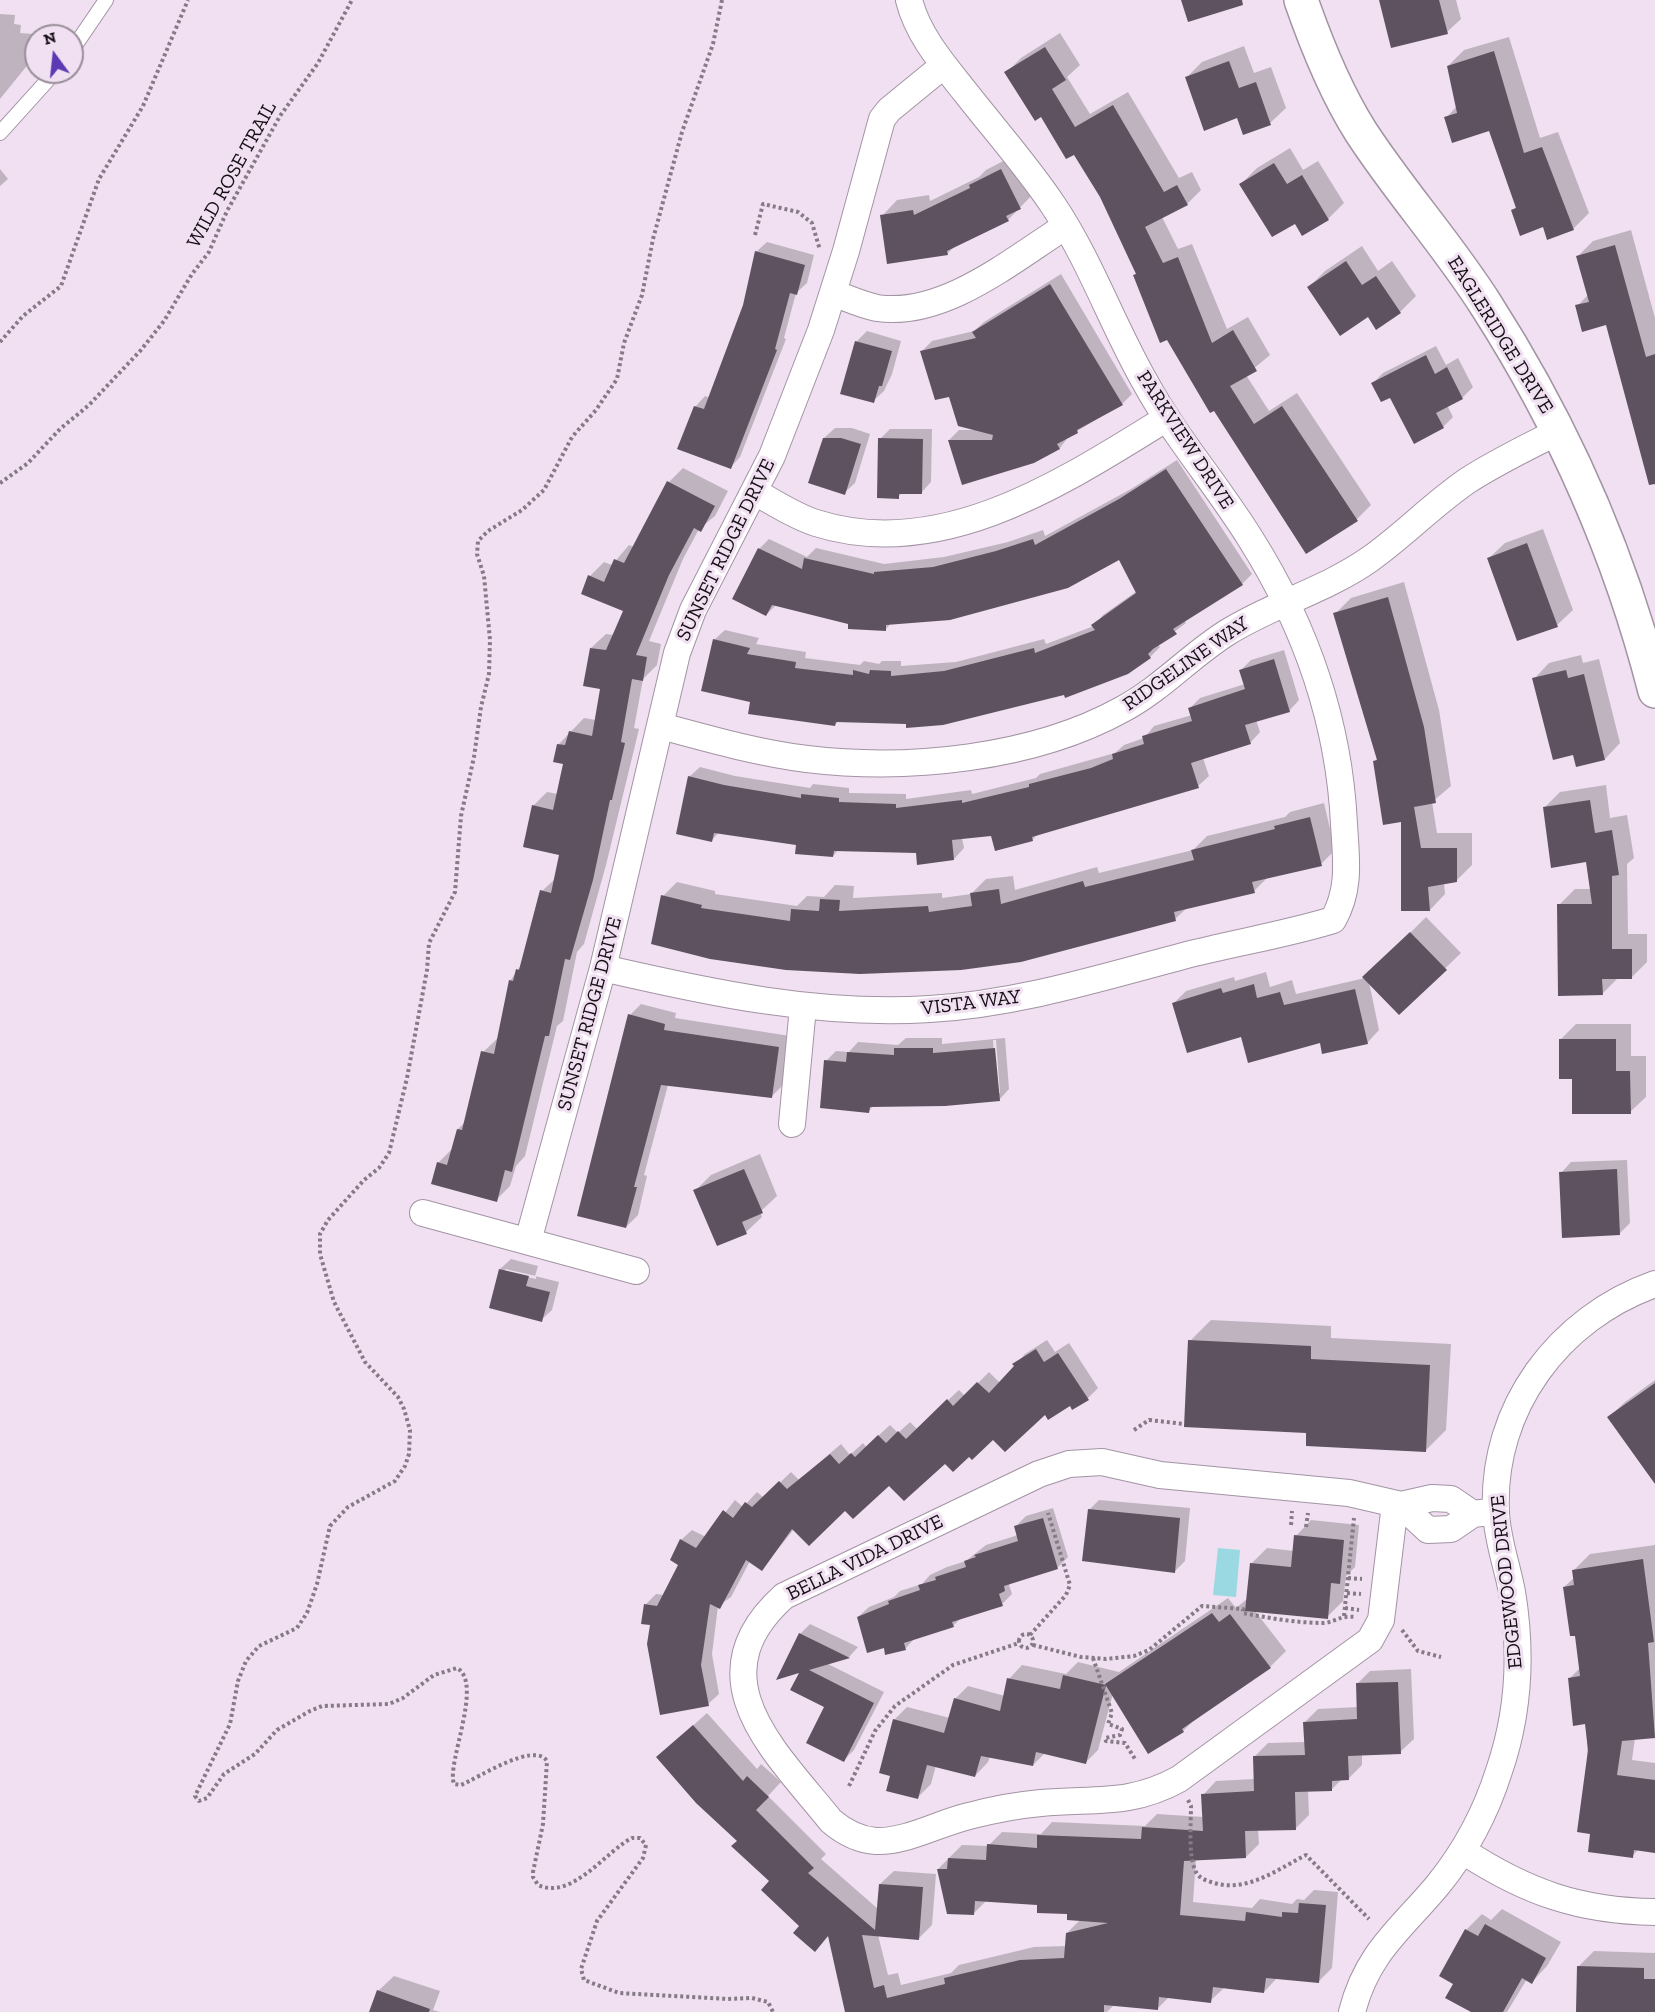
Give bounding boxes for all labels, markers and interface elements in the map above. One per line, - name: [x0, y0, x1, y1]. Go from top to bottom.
- north arrow: [24, 24, 84, 84]
- text: N: [41, 27, 58, 49]
- street label: WILD ROSE TRAIL: [182, 98, 282, 252]
- street label: EAGLERIDGE DRIVE: [1442, 252, 1558, 418]
- street label: PARKVIEW DRIVE: [1131, 366, 1239, 514]
- street label: SUNSET RIDGE DRIVE: [671, 455, 781, 645]
- street label: RIDGELINE WAY: [1118, 612, 1254, 716]
- street label: SUNSET RIDGE DRIVE: [553, 915, 627, 1113]
- street label: VISTA WAY: [920, 985, 1022, 1021]
- street label: EDGEWOOD DRIVE: [1486, 1494, 1528, 1670]
- street label: BELLA VIDA DRIVE: [783, 1510, 947, 1606]

